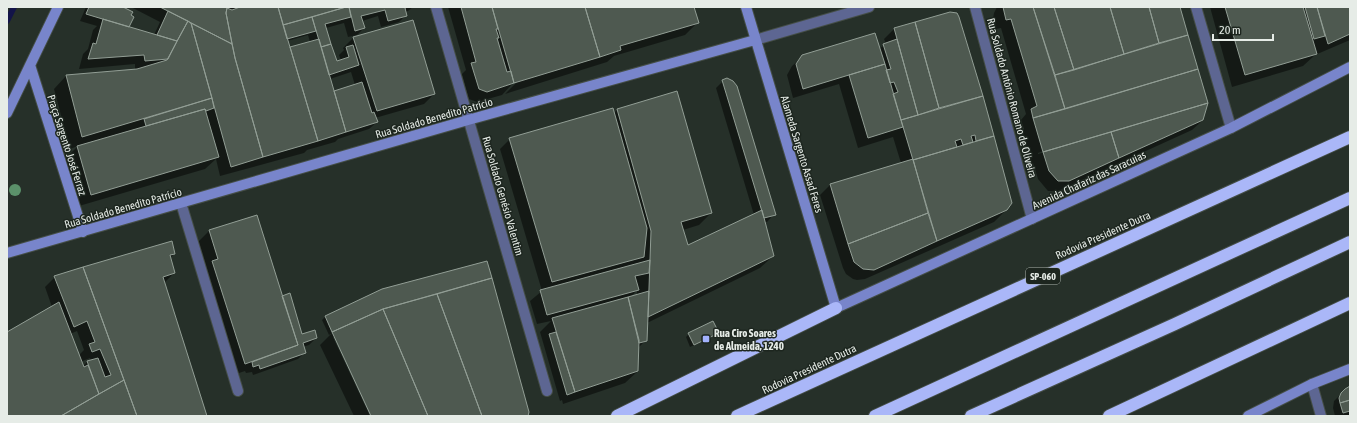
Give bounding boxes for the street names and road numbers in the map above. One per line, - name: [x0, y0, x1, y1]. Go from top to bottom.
- street label: Rua Soldado Antônio Romano de Oliveira: [985, 17, 1039, 179]
- street label: Praça Sargento José Ferraz: [45, 93, 89, 197]
- street label: Alameda Sargento Assad Feres: [778, 94, 826, 214]
- street label: Rua Soldado Benedito Patrício: [374, 96, 494, 140]
- street label: Rua Soldado Genésio Valentim: [480, 135, 526, 257]
- street label: Avenida Chafariz das Saracuias: [1030, 148, 1148, 212]
- street label: Rua Soldado Benedito Patrício: [63, 186, 183, 230]
- street label: Rodovia Presidente Dutra: [1054, 209, 1152, 261]
- road number: SP-060: [1026, 268, 1060, 284]
- street label: Rodovia Presidente Dutra: [760, 342, 858, 396]

